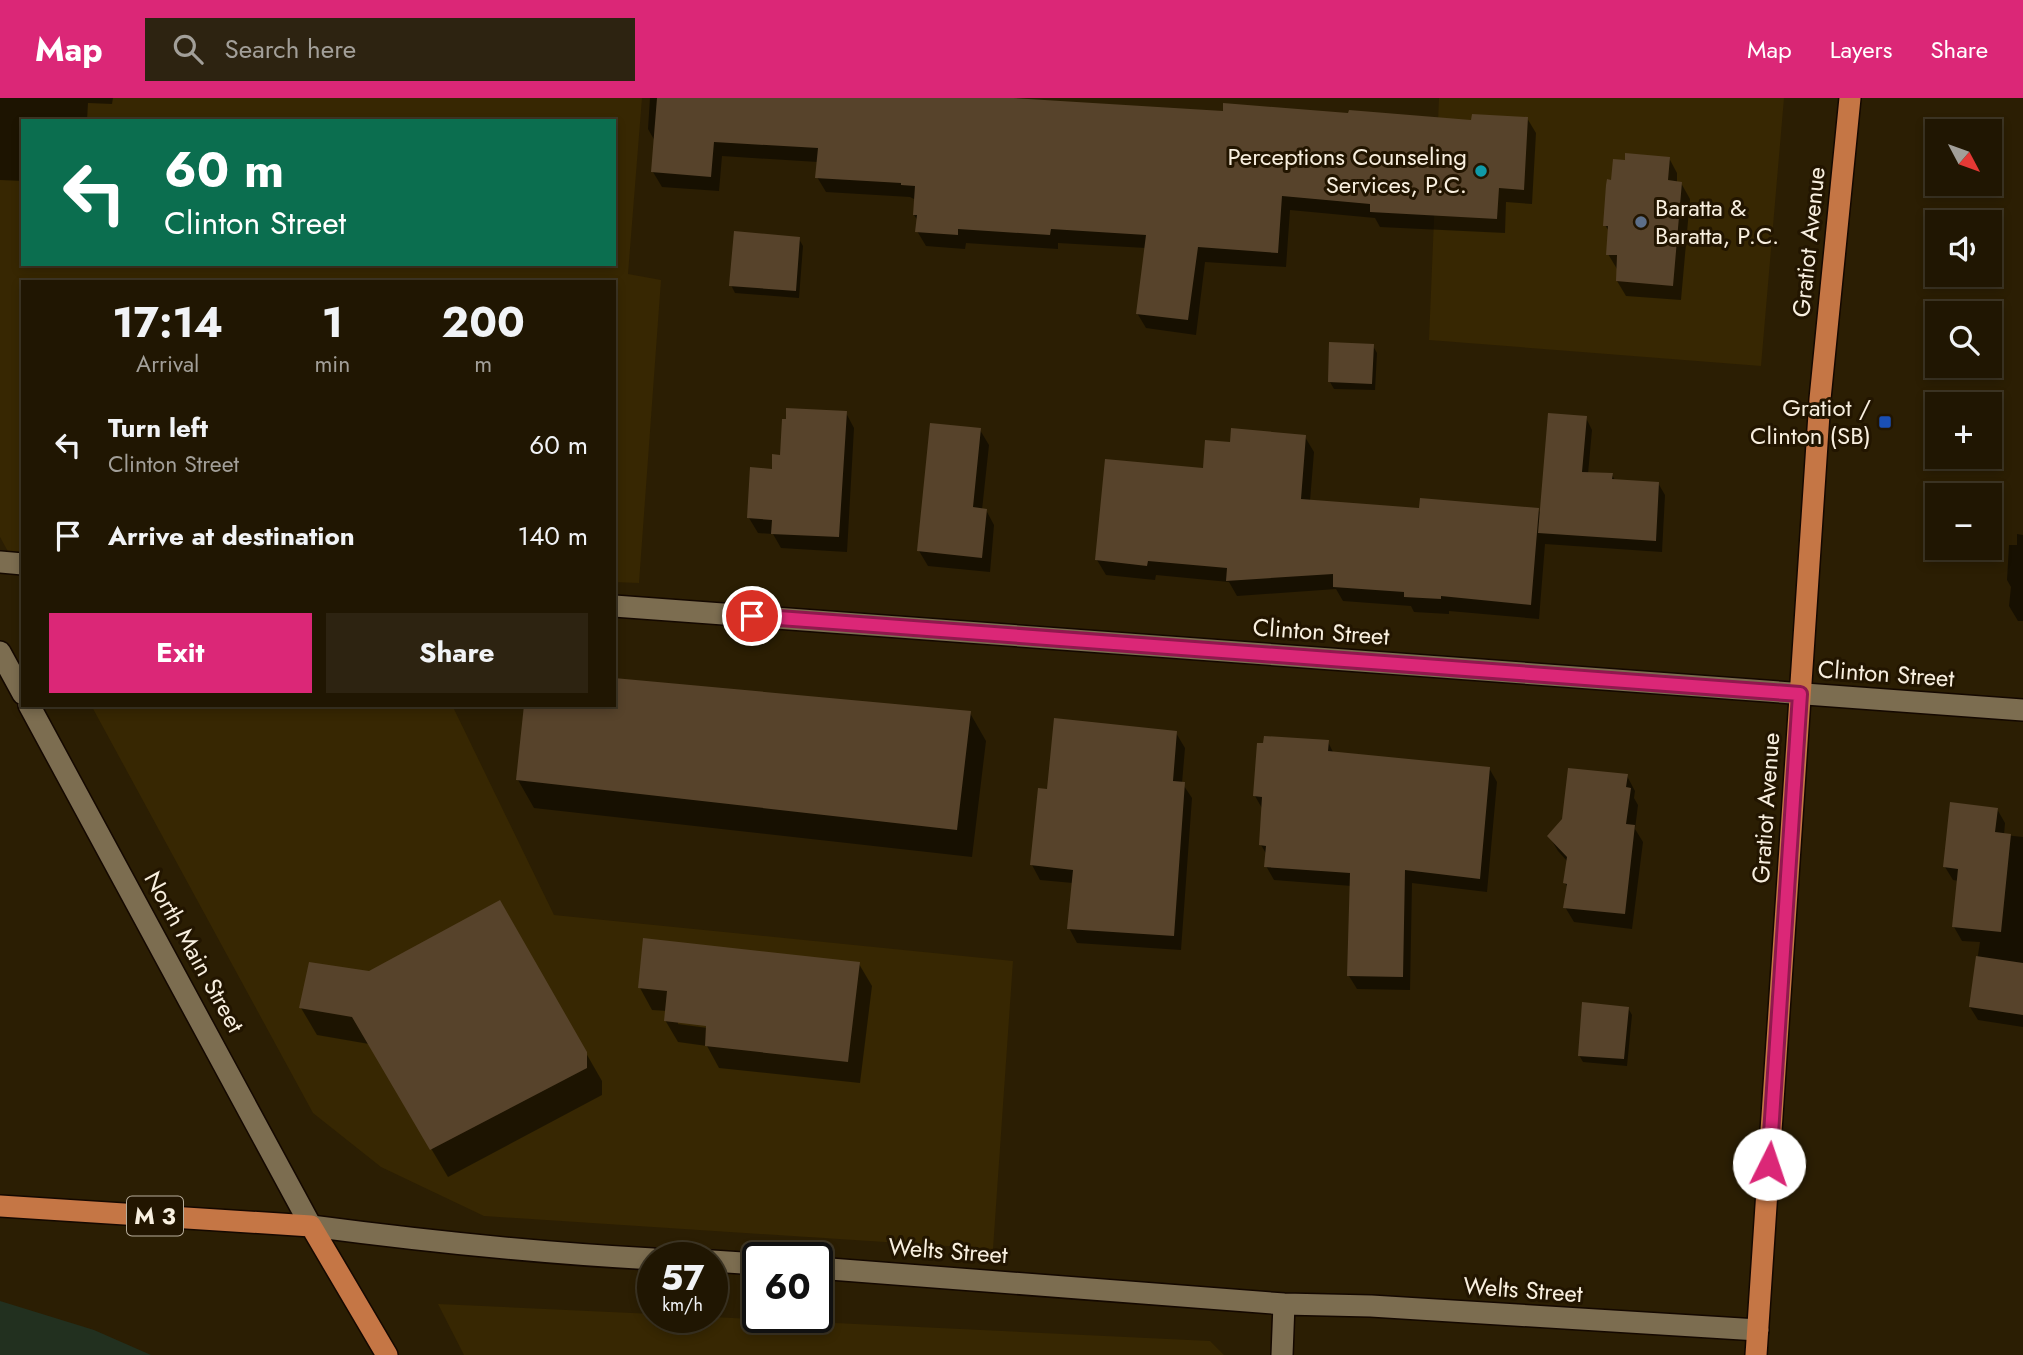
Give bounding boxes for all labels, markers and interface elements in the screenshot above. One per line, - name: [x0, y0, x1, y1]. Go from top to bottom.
- search box: [145, 18, 635, 81]
- text: Map: [35, 26, 103, 73]
- icon: search: [169, 30, 207, 68]
- text: Search here: [225, 30, 356, 68]
- text: Map: [1747, 32, 1792, 67]
- text: Layers: [1830, 32, 1892, 67]
- text: Share: [1930, 32, 1988, 67]
- north arrow: [1925, 119, 2002, 196]
- map controls: [1925, 119, 2002, 560]
- text: 60 m: [164, 135, 284, 205]
- place label: Perceptions Counseling Services, P.C.: [1227, 139, 1467, 202]
- icon: left: [49, 147, 140, 238]
- marker: Perceptions Counseling Services, P.C.: [1473, 163, 1489, 179]
- street label: Gratiot Avenue: [1783, 165, 1834, 319]
- place label: Baratta & Baratta, P.C.: [1655, 190, 1779, 253]
- text: Clinton Street: [164, 200, 346, 246]
- button: sound: [1925, 210, 2002, 287]
- marker: Baratta & Baratta, P.C.: [1633, 214, 1649, 230]
- text: 17:14: [112, 292, 223, 353]
- text: 1: [322, 292, 343, 353]
- text: 200: [442, 292, 525, 353]
- button: search: [1925, 301, 2002, 378]
- text: Arrival: [136, 347, 199, 381]
- text: min: [314, 347, 350, 381]
- text: m: [474, 347, 492, 381]
- place label: Gratiot / Clinton (SB): [1750, 390, 1871, 453]
- button: +: [1925, 392, 2002, 469]
- text: Turn left: [108, 409, 208, 447]
- marker: Gratiot / Clinton (SB): [1877, 414, 1893, 430]
- icon: left: [49, 426, 87, 464]
- text: 60 m: [529, 426, 588, 464]
- text: Clinton Street: [108, 447, 239, 481]
- button: −: [1925, 483, 2002, 560]
- icon: arrive: [49, 517, 87, 555]
- text: Arrive at destination: [108, 517, 355, 555]
- text: 140 m: [517, 517, 588, 555]
- pin: [722, 586, 782, 646]
- icon: arrive: [733, 597, 771, 635]
- street label: Clinton Street: [1252, 609, 1391, 654]
- button: Exit: [49, 613, 312, 693]
- button: Share: [326, 613, 588, 693]
- street label: Clinton Street: [1817, 651, 1956, 696]
- street label: Gratiot Avenue: [1743, 731, 1788, 885]
- street label: North Main Street: [136, 865, 253, 1039]
- position arrow: [1732, 1127, 1806, 1201]
- road number: M 3: [127, 1196, 183, 1236]
- street label: Welts Street: [887, 1229, 1009, 1272]
- speed limit sign: 60: [742, 1242, 833, 1333]
- text: 57: [661, 1253, 704, 1303]
- street label: Welts Street: [1462, 1268, 1584, 1311]
- text: km/h: [662, 1292, 703, 1318]

